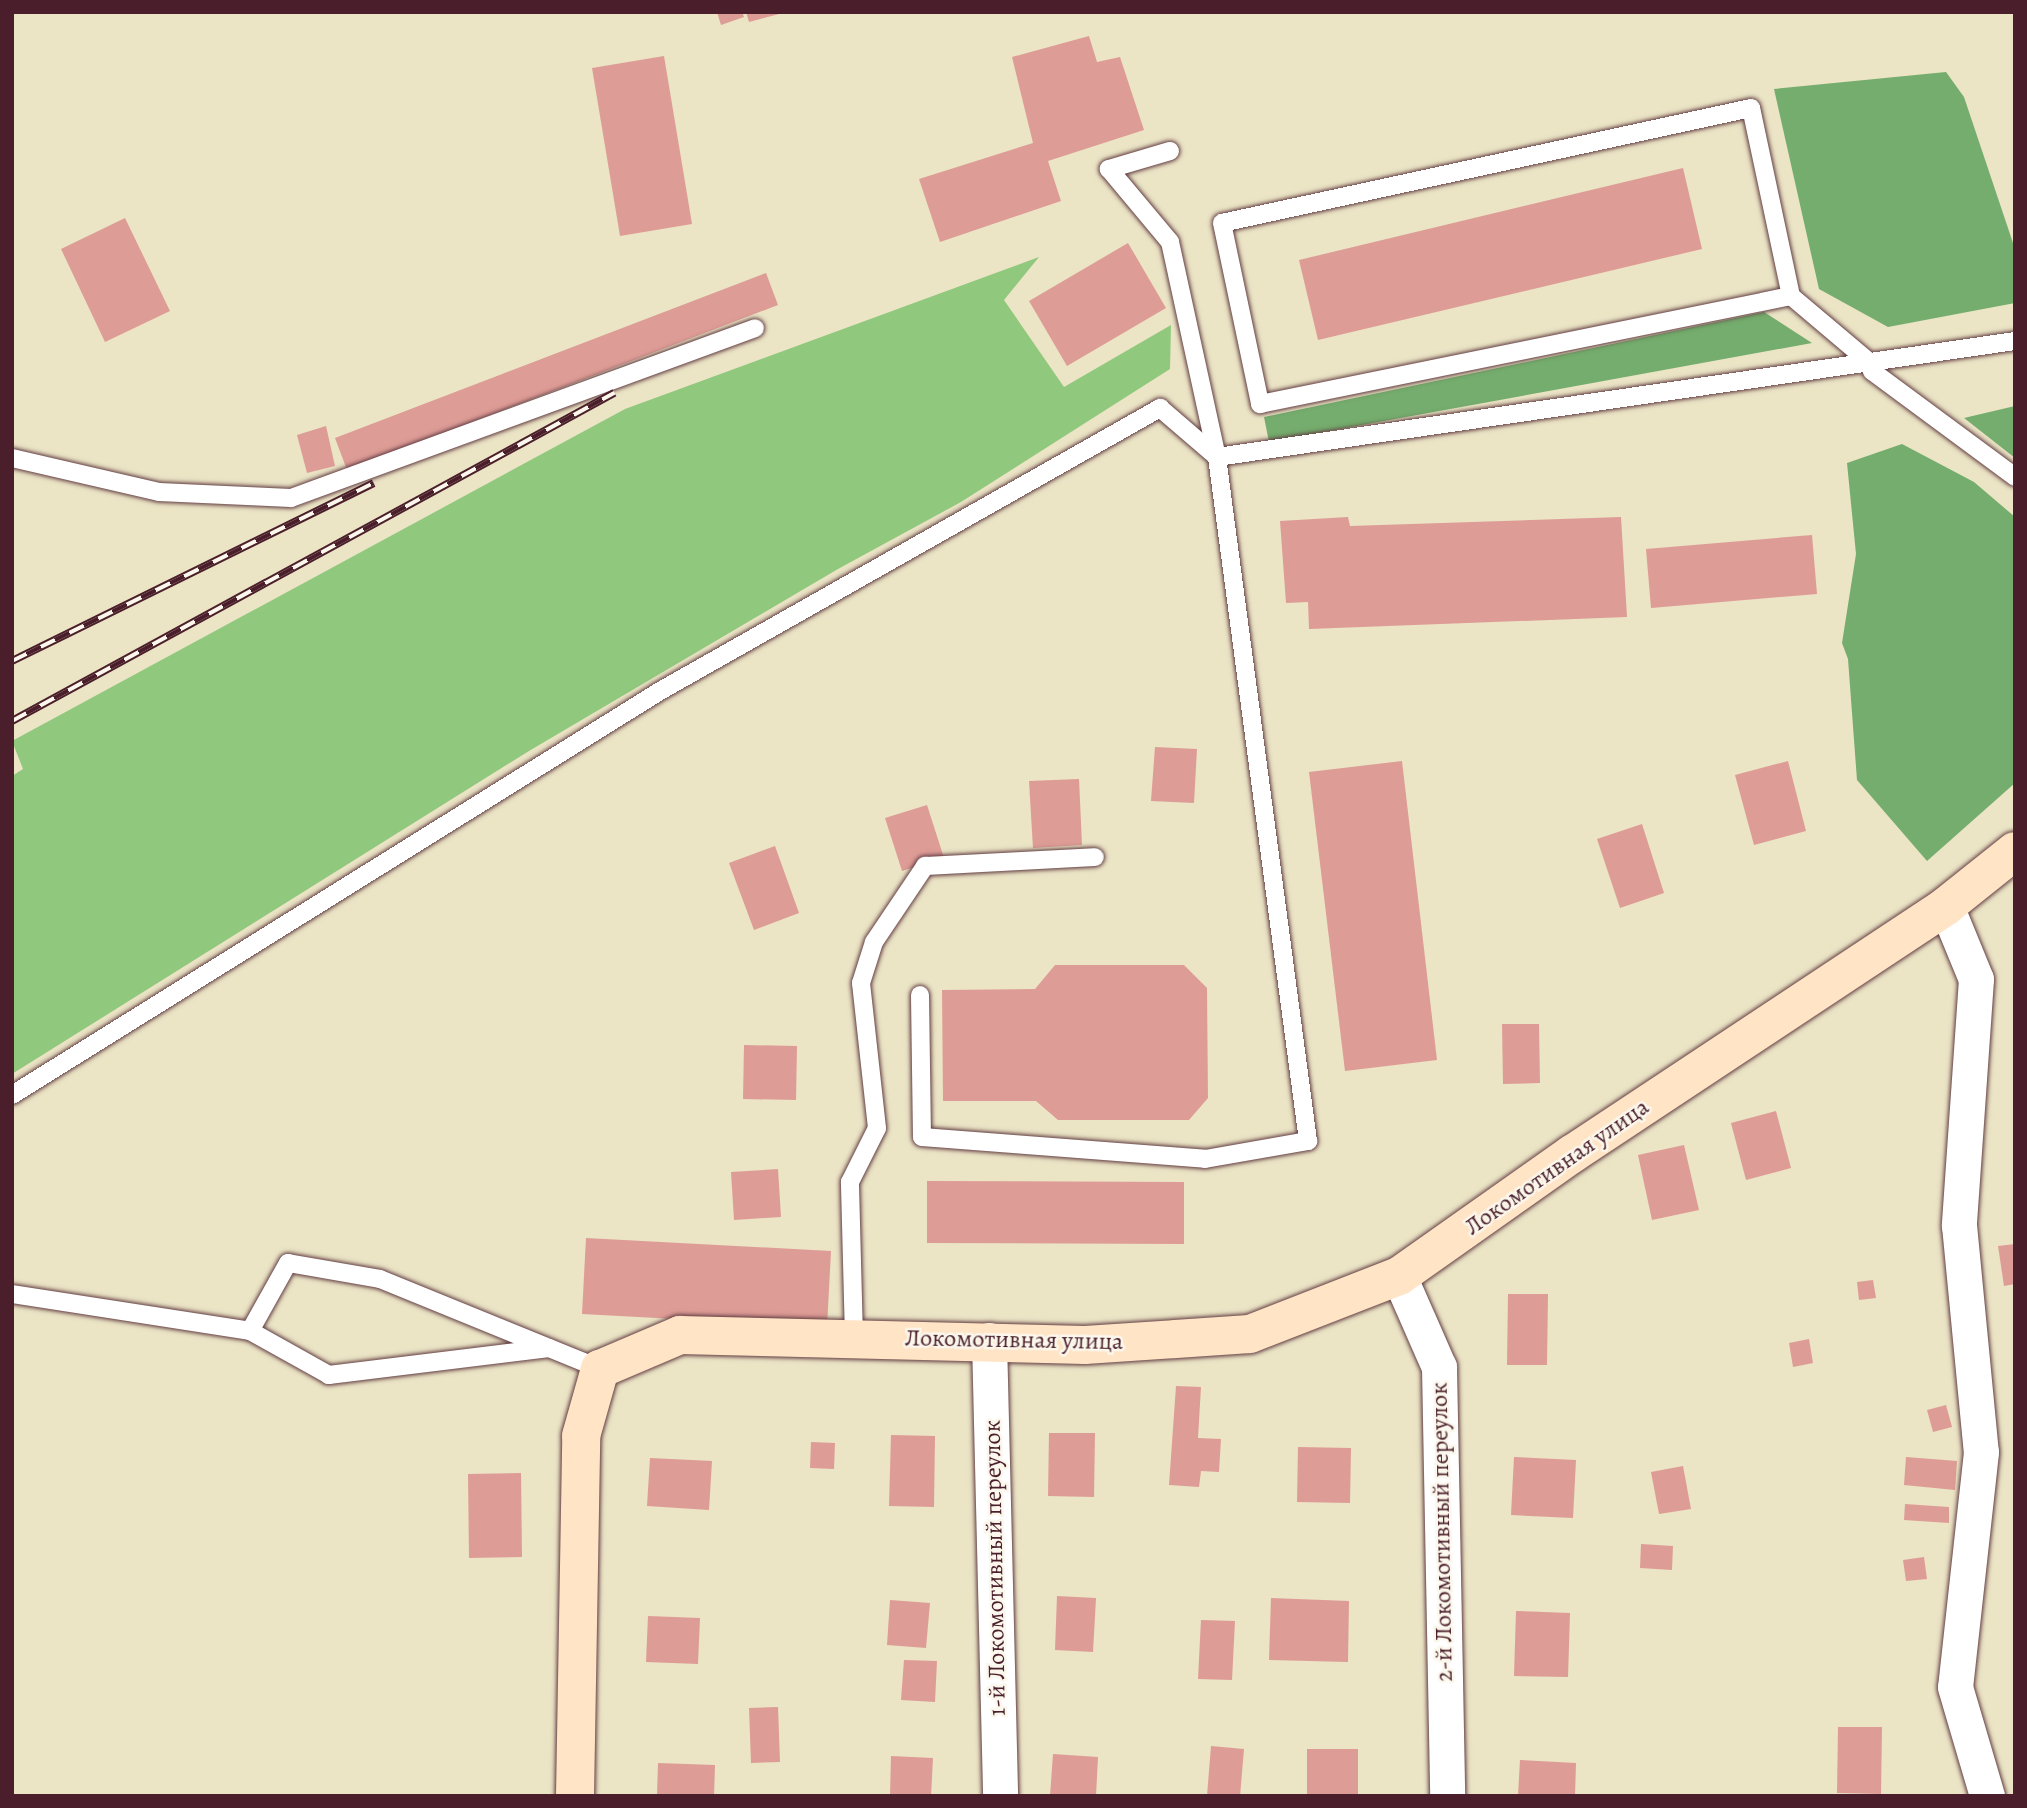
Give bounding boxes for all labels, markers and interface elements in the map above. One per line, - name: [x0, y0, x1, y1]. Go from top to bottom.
- street label: Локомотивная улица: [1459, 1093, 1655, 1241]
- street label: Локомотивная улица: [905, 1324, 1123, 1356]
- street label: 2-й Локомотивный переулок: [1425, 1382, 1459, 1682]
- street label: 1-й Локомотивный переулок: [978, 1420, 1012, 1716]

